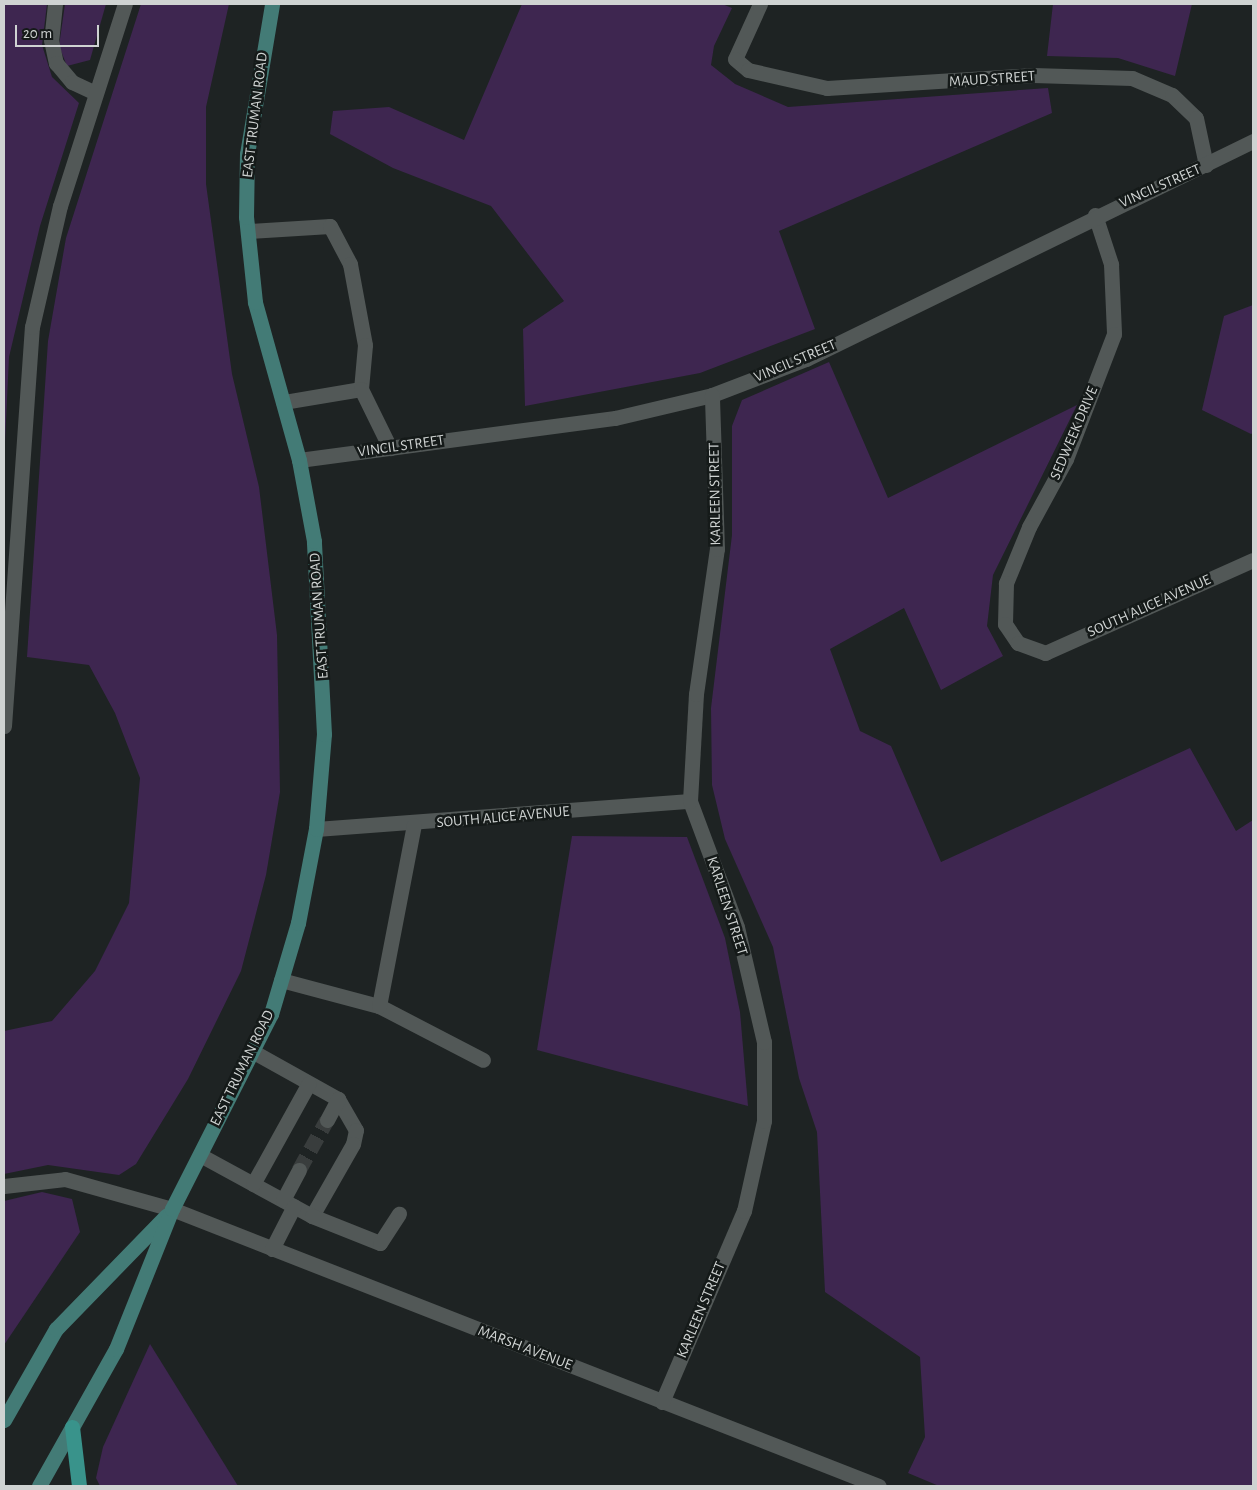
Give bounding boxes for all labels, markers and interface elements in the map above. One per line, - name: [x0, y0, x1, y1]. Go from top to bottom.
- scale bar: [18, 15, 101, 47]
- text: 20 m: [23, 26, 52, 41]
- street label: EAST TRUMAN ROAD: [238, 51, 272, 179]
- street label: MAUD STREET: [948, 67, 1036, 91]
- street label: VINCIL STREET: [1116, 160, 1204, 212]
- street label: VINCIL STREET: [751, 336, 839, 386]
- street label: SEDWEEK DRIVE: [1046, 384, 1102, 482]
- street label: VINCIL STREET: [357, 431, 445, 461]
- street label: KARLEEN STREET: [705, 442, 725, 546]
- street label: EAST TRUMAN ROAD: [306, 552, 332, 680]
- street label: SOUTH ALICE AVENUE: [1085, 571, 1213, 641]
- street label: SOUTH ALICE AVENUE: [436, 802, 570, 832]
- street label: KARLEEN STREET: [703, 854, 751, 958]
- street label: EAST TRUMAN ROAD: [206, 1007, 278, 1129]
- street label: KARLEEN STREET: [673, 1259, 729, 1361]
- street label: MARSH AVENUE: [475, 1322, 575, 1374]

